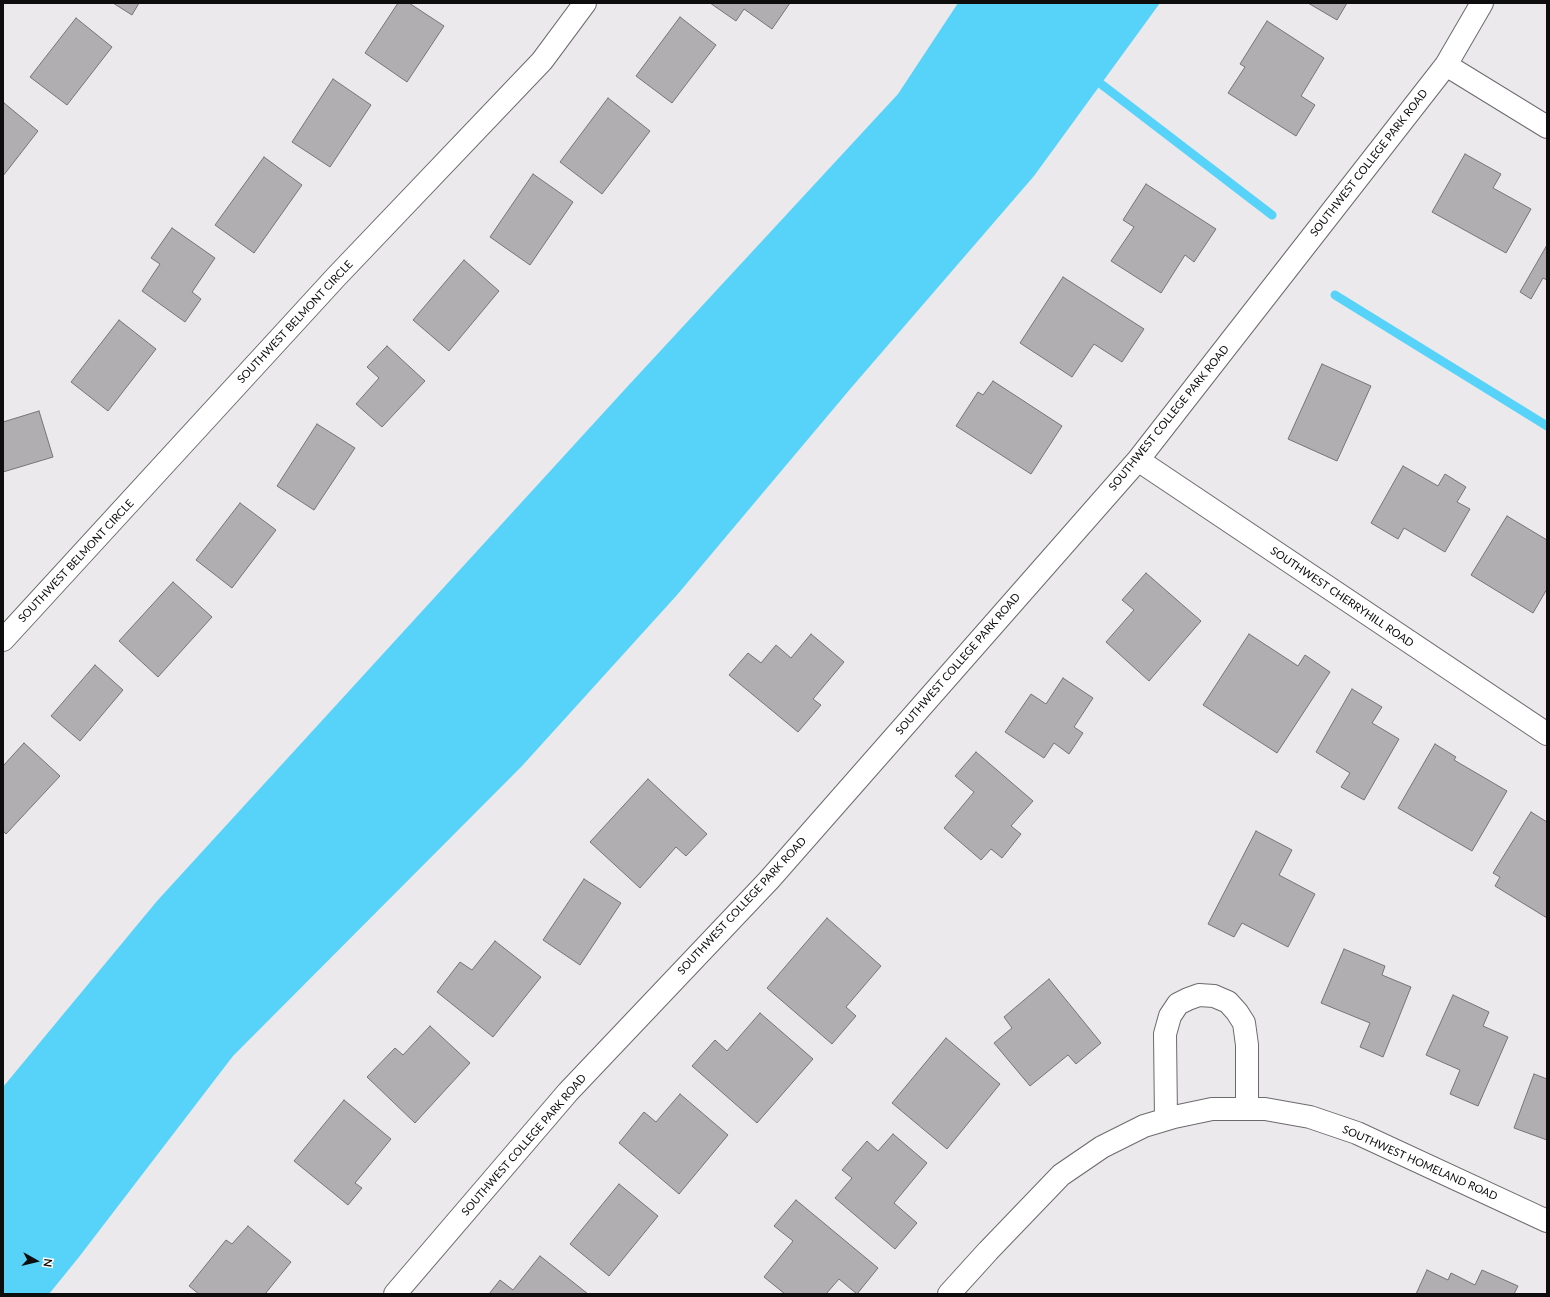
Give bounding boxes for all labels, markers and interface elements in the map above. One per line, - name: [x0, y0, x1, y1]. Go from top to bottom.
- street label: SOUTHWEST COLLEGE PARK ROAD: [1307, 87, 1431, 239]
- street label: SOUTHWEST BELMONT CIRCLE: [235, 258, 355, 386]
- street label: SOUTHWEST COLLEGE PARK ROAD: [1106, 343, 1232, 493]
- street label: SOUTHWEST BELMONT CIRCLE: [16, 497, 136, 625]
- street label: SOUTHWEST CHERRYHILL ROAD: [1268, 544, 1416, 650]
- street label: SOUTHWEST COLLEGE PARK ROAD: [893, 591, 1023, 737]
- street label: SOUTHWEST COLLEGE PARK ROAD: [675, 835, 809, 977]
- street label: SOUTHWEST COLLEGE PARK ROAD: [459, 1072, 589, 1218]
- street label: SOUTHWEST HOMELAND ROAD: [1340, 1123, 1500, 1203]
- north arrow: [16, 1241, 56, 1281]
- text: N: [41, 1258, 55, 1268]

